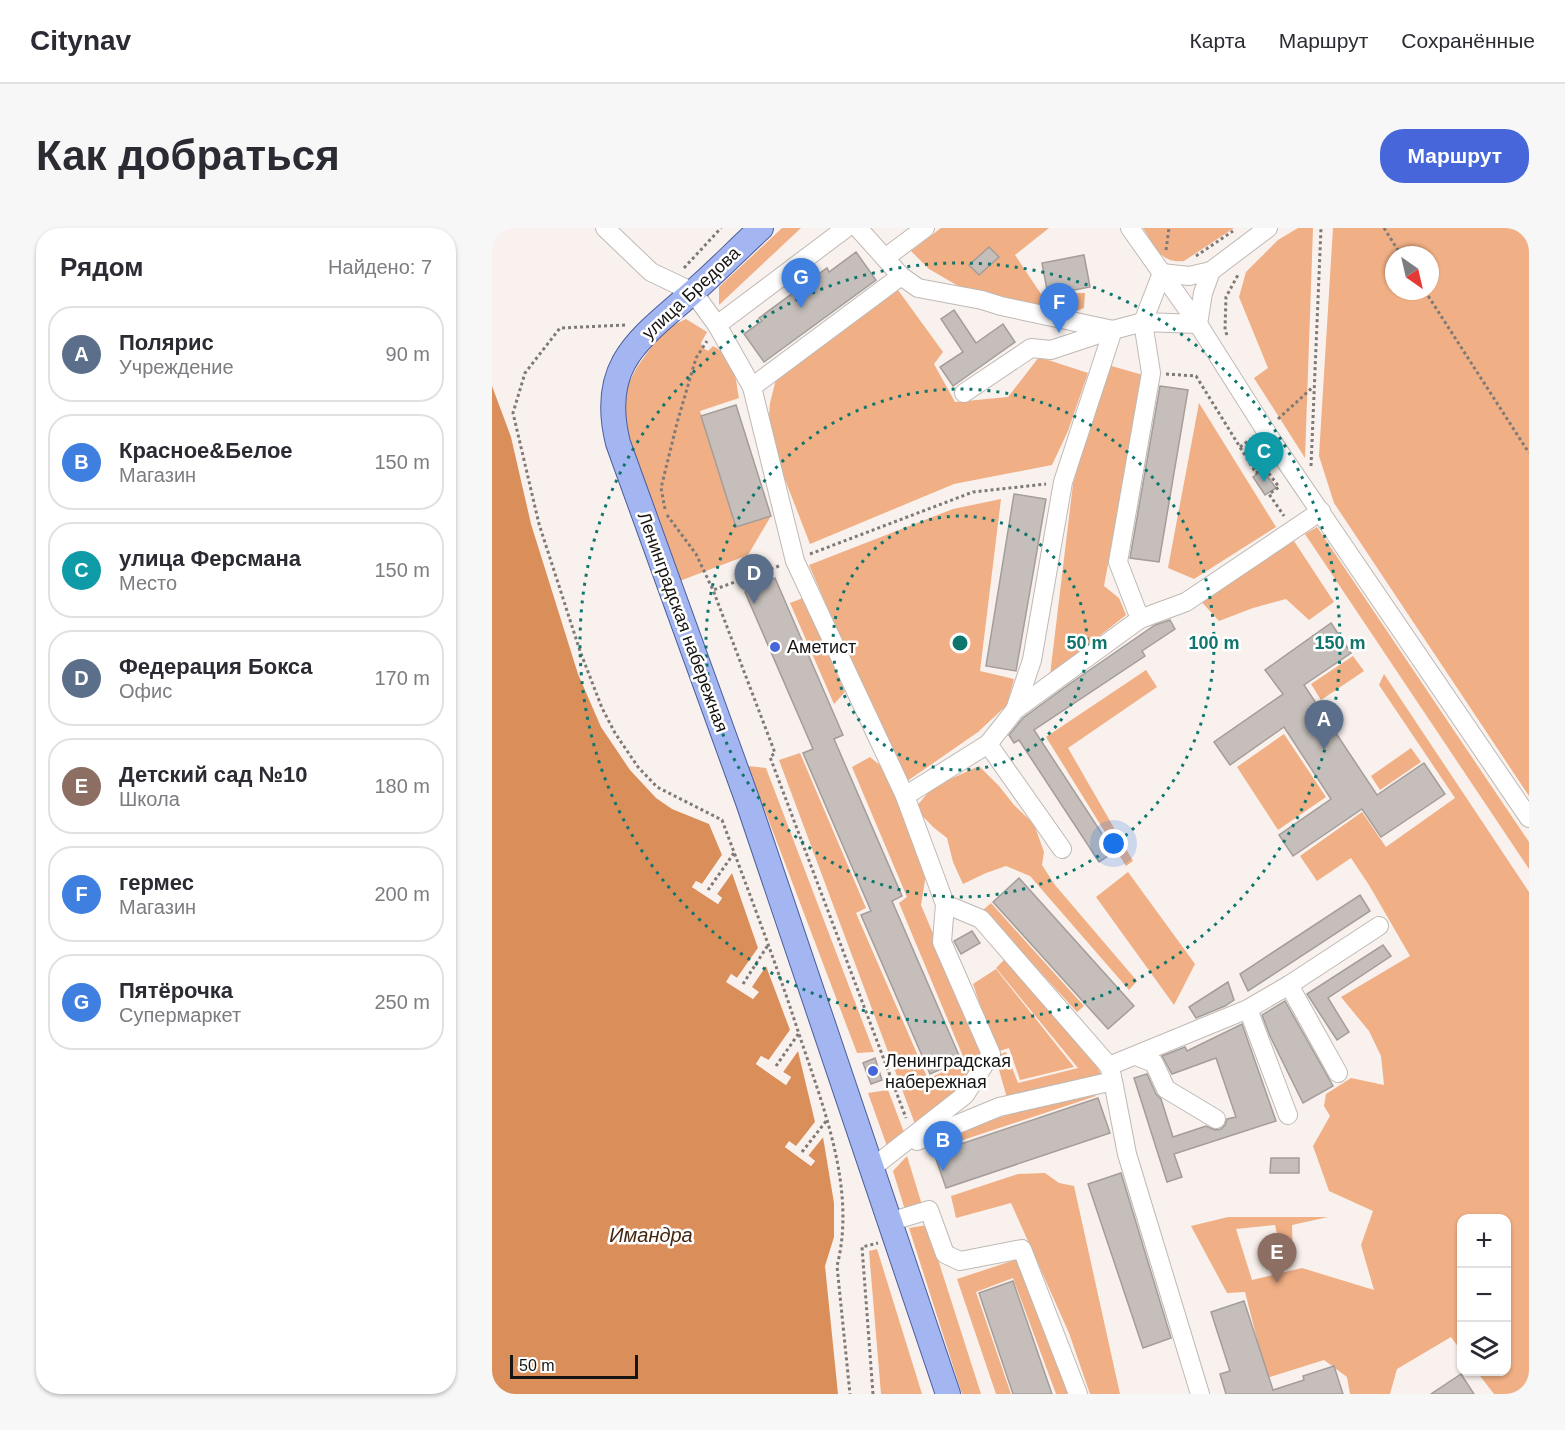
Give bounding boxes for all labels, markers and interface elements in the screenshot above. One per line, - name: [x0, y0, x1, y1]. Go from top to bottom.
- text: Citynav: [30, 25, 131, 56]
- text: Карта: [1190, 29, 1246, 52]
- text: Маршрут: [1279, 29, 1368, 52]
- text: Сохранённые: [1401, 29, 1535, 52]
- button: Маршрут: [1380, 129, 1529, 183]
- text: Как добраться: [36, 132, 340, 179]
- street label: улица Бредова: [638, 242, 745, 343]
- north arrow: [1385, 246, 1439, 300]
- text: Рядом: [60, 252, 143, 282]
- text: Найдено: 7: [328, 256, 432, 278]
- pin: G: [782, 259, 820, 308]
- pin: F: [1040, 284, 1078, 333]
- text: Полярис: [119, 330, 214, 355]
- text: A: [74, 343, 89, 365]
- text: 90 m: [386, 343, 430, 365]
- text: Учреждение: [119, 356, 234, 378]
- pin: C: [1244, 432, 1284, 482]
- text: Красное&Белое: [119, 438, 293, 463]
- text: B: [74, 451, 89, 473]
- text: 150 m: [374, 451, 430, 473]
- text: Магазин: [119, 464, 196, 486]
- street label: Ленинградская набережная: [634, 509, 732, 735]
- text: улица Ферсмана: [119, 546, 301, 571]
- pin: D: [734, 554, 774, 604]
- text: C: [74, 559, 89, 581]
- text: 150 m: [374, 559, 430, 581]
- text: Место: [119, 572, 177, 594]
- centre of rings: [950, 633, 970, 653]
- text: 50 m: [1066, 633, 1108, 653]
- text: 100 m: [1188, 633, 1240, 653]
- text: 150 m: [1314, 633, 1366, 653]
- place label: Аметист: [787, 637, 856, 657]
- marker: Аметист: [768, 640, 782, 654]
- text: Федерация Бокса: [119, 654, 313, 679]
- text: D: [74, 667, 89, 689]
- text: 170 m: [374, 667, 430, 689]
- text: Офис: [119, 680, 172, 702]
- pin: A: [1304, 700, 1344, 750]
- text: Детский сад №10: [119, 762, 308, 787]
- text: E: [75, 775, 88, 797]
- text: 180 m: [374, 775, 430, 797]
- text: Школа: [119, 788, 180, 810]
- your location: [1099, 829, 1128, 858]
- text: гермес: [119, 870, 194, 895]
- text: F: [75, 883, 88, 905]
- text: 200 m: [374, 883, 430, 905]
- text: Магазин: [119, 896, 196, 918]
- text: Пятёрочка: [119, 978, 233, 1003]
- text: G: [74, 991, 89, 1013]
- text: 250 m: [374, 991, 430, 1013]
- text: Супермаркет: [119, 1004, 241, 1026]
- place label: Ленинградская набережная: [885, 1051, 1011, 1092]
- marker: Ленинградская набережная: [866, 1064, 880, 1078]
- pin: B: [924, 1122, 962, 1171]
- map controls: [1457, 1214, 1511, 1376]
- button: +: [1457, 1214, 1511, 1268]
- water label: Имандра: [609, 1224, 693, 1246]
- pin: E: [1258, 1234, 1296, 1283]
- button: −: [1457, 1268, 1511, 1322]
- button: layers: [1457, 1322, 1511, 1376]
- scale bar: [510, 1352, 638, 1380]
- text: 50 m: [519, 1357, 555, 1374]

